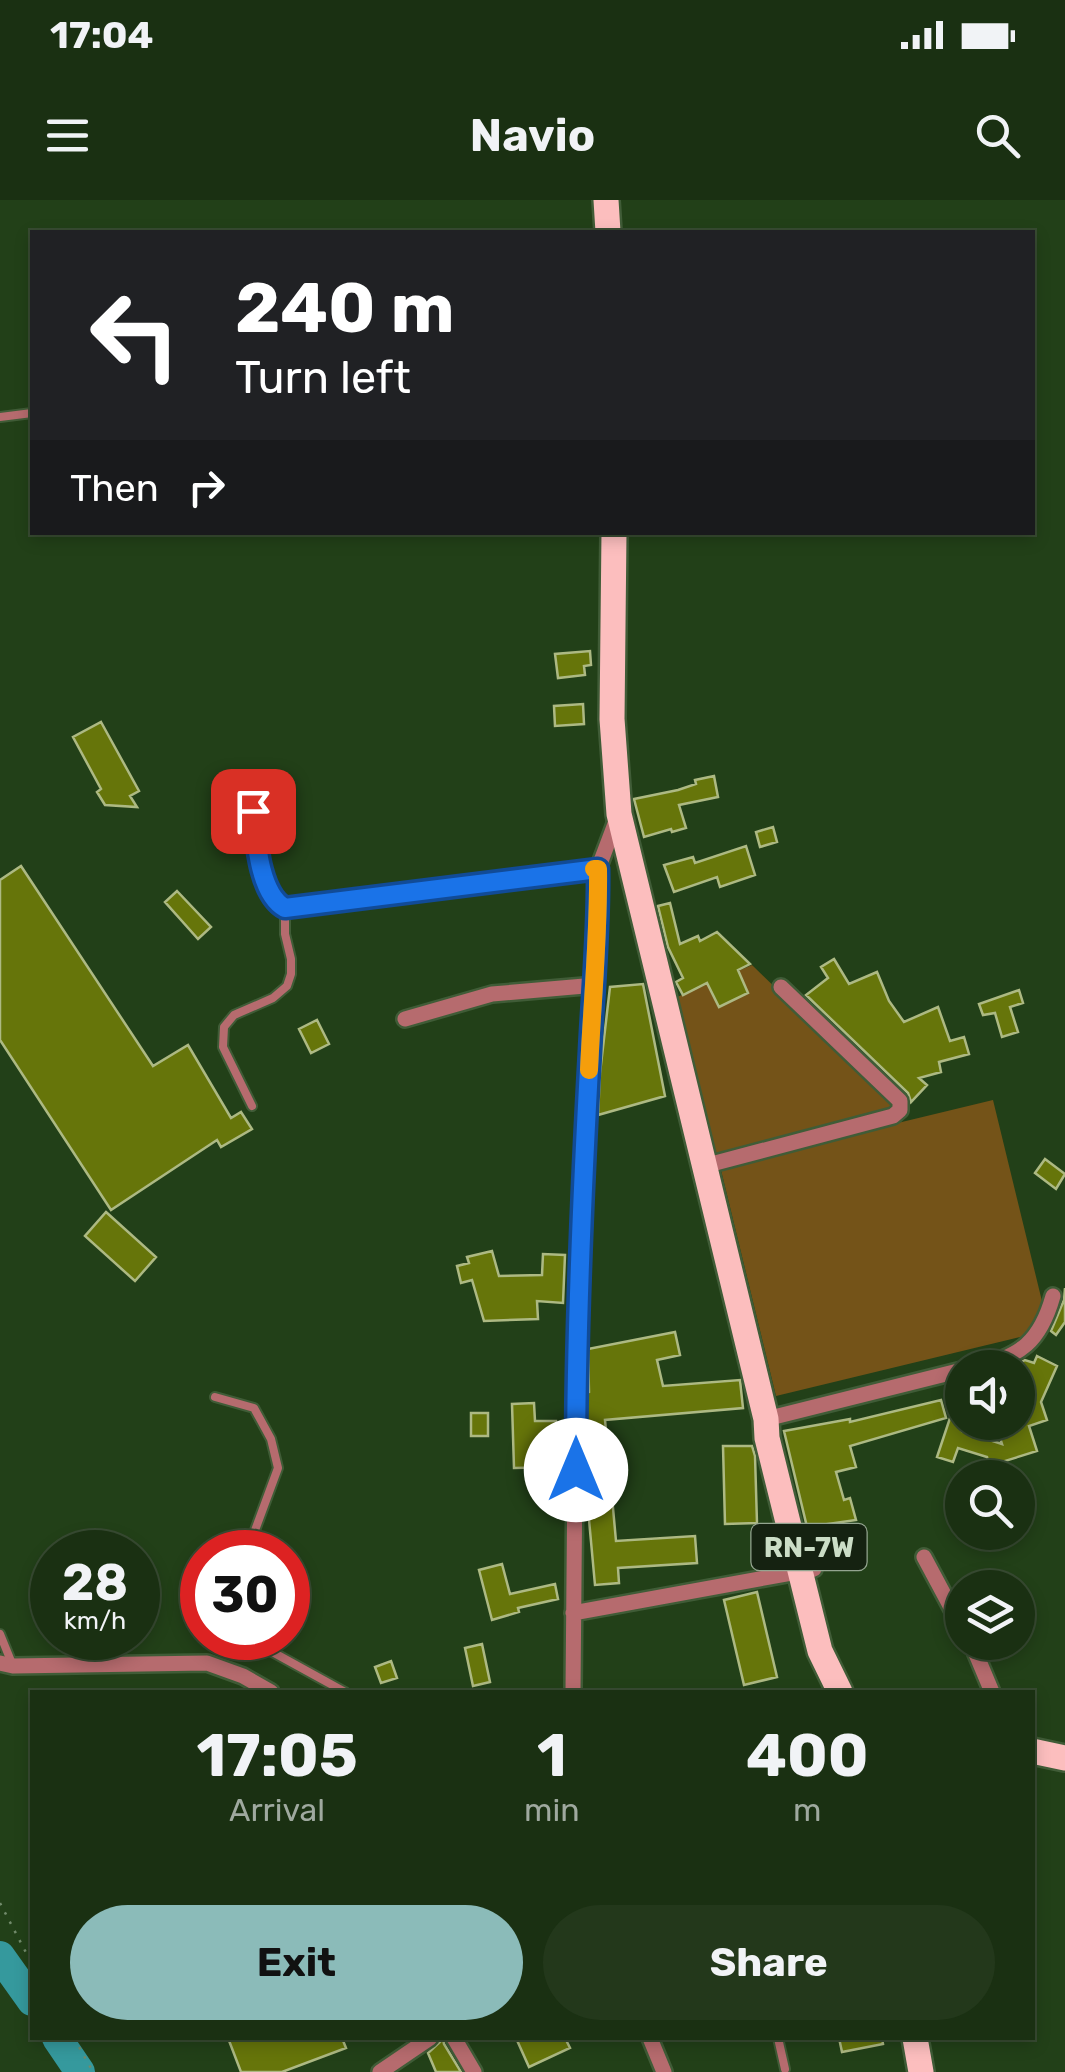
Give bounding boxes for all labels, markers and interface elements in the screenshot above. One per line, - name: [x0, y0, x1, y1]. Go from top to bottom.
- text: 17:04: [50, 12, 154, 58]
- icon: menu: [40, 108, 95, 163]
- icon: search: [970, 108, 1025, 163]
- text: Navio: [470, 109, 595, 162]
- text: 240 m: [235, 267, 455, 350]
- icon: left: [70, 270, 200, 400]
- text: Turn left: [235, 351, 411, 404]
- icon: right: [179, 460, 234, 515]
- text: Then: [70, 465, 159, 511]
- pin: [211, 769, 296, 854]
- icon: arrive: [226, 784, 281, 839]
- map controls: [945, 1350, 1035, 1660]
- button: sound: [945, 1350, 1035, 1440]
- position arrow: [524, 1418, 628, 1522]
- button: search: [945, 1460, 1035, 1550]
- road number: RN-7W: [752, 1524, 866, 1570]
- speed limit sign: 30: [180, 1530, 310, 1660]
- text: 28: [62, 1553, 128, 1613]
- button: layers: [945, 1570, 1035, 1660]
- text: km/h: [64, 1606, 126, 1635]
- text: 17:05: [196, 1720, 358, 1791]
- text: 1: [537, 1720, 567, 1791]
- text: 400: [746, 1720, 869, 1791]
- text: Arrival: [229, 1791, 325, 1829]
- text: min: [524, 1791, 580, 1829]
- text: m: [793, 1791, 822, 1829]
- button: Exit: [70, 1905, 523, 2020]
- button: Share: [543, 1905, 995, 2020]

